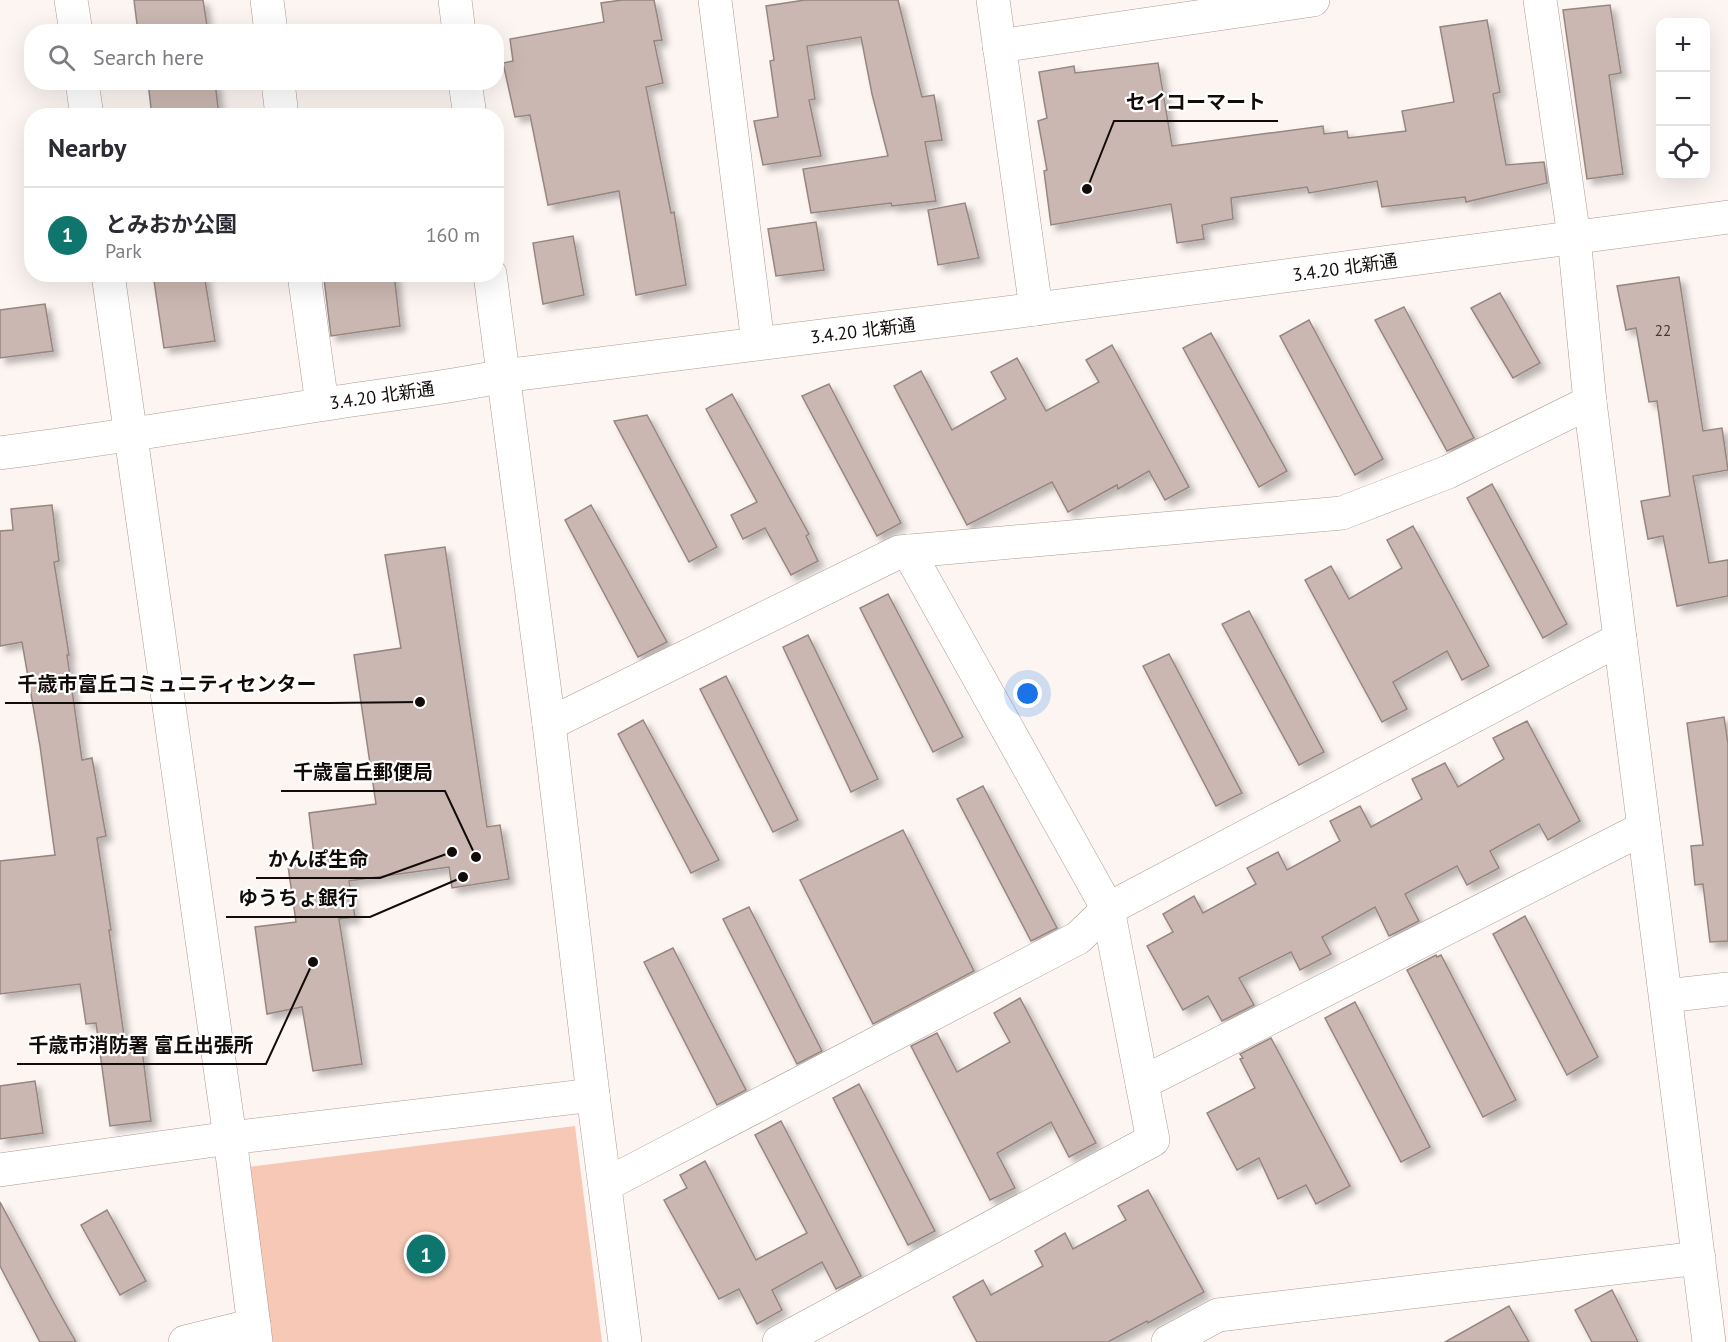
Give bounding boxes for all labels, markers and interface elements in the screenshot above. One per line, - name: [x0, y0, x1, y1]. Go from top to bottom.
- map controls: [1656, 18, 1710, 180]
- button: +: [1656, 18, 1710, 72]
- search box: [24, 24, 504, 90]
- icon: search: [45, 41, 78, 74]
- text: Search here: [93, 43, 204, 71]
- button: −: [1656, 72, 1710, 126]
- callout: セイコーマート: [1114, 83, 1278, 121]
- text: セイコーマート: [1126, 89, 1266, 115]
- button: locate: [1656, 126, 1710, 180]
- text: Nearby: [48, 131, 126, 164]
- text: とみおか公園: [105, 210, 237, 238]
- text: 1: [62, 222, 73, 248]
- text: 160 m: [426, 222, 480, 248]
- text: Park: [105, 238, 142, 264]
- street label: 3.4.20 北新通: [1291, 249, 1399, 286]
- street label: 3.4.20 北新通: [809, 313, 917, 348]
- house number: 22: [1655, 321, 1671, 340]
- street label: 3.4.20 北新通: [328, 377, 436, 414]
- callout: 千歳市富丘コミュニティセンター: [5, 665, 329, 703]
- text: 千歳市富丘コミュニティセンター: [18, 671, 316, 697]
- your location: [1013, 679, 1042, 708]
- callout: 千歳富丘郵便局: [281, 753, 445, 791]
- text: 千歳富丘郵便局: [293, 759, 433, 785]
- callout: かんぽ生命: [256, 840, 380, 878]
- text: かんぽ生命: [268, 846, 369, 872]
- callout: ゆうちょ銀行: [226, 879, 370, 917]
- text: ゆうちょ銀行: [238, 885, 358, 911]
- callout: 千歳市消防署 富丘出張所: [17, 1026, 266, 1064]
- text: 千歳市消防署 富丘出張所: [28, 1032, 254, 1058]
- pin: 1: [406, 1232, 446, 1276]

